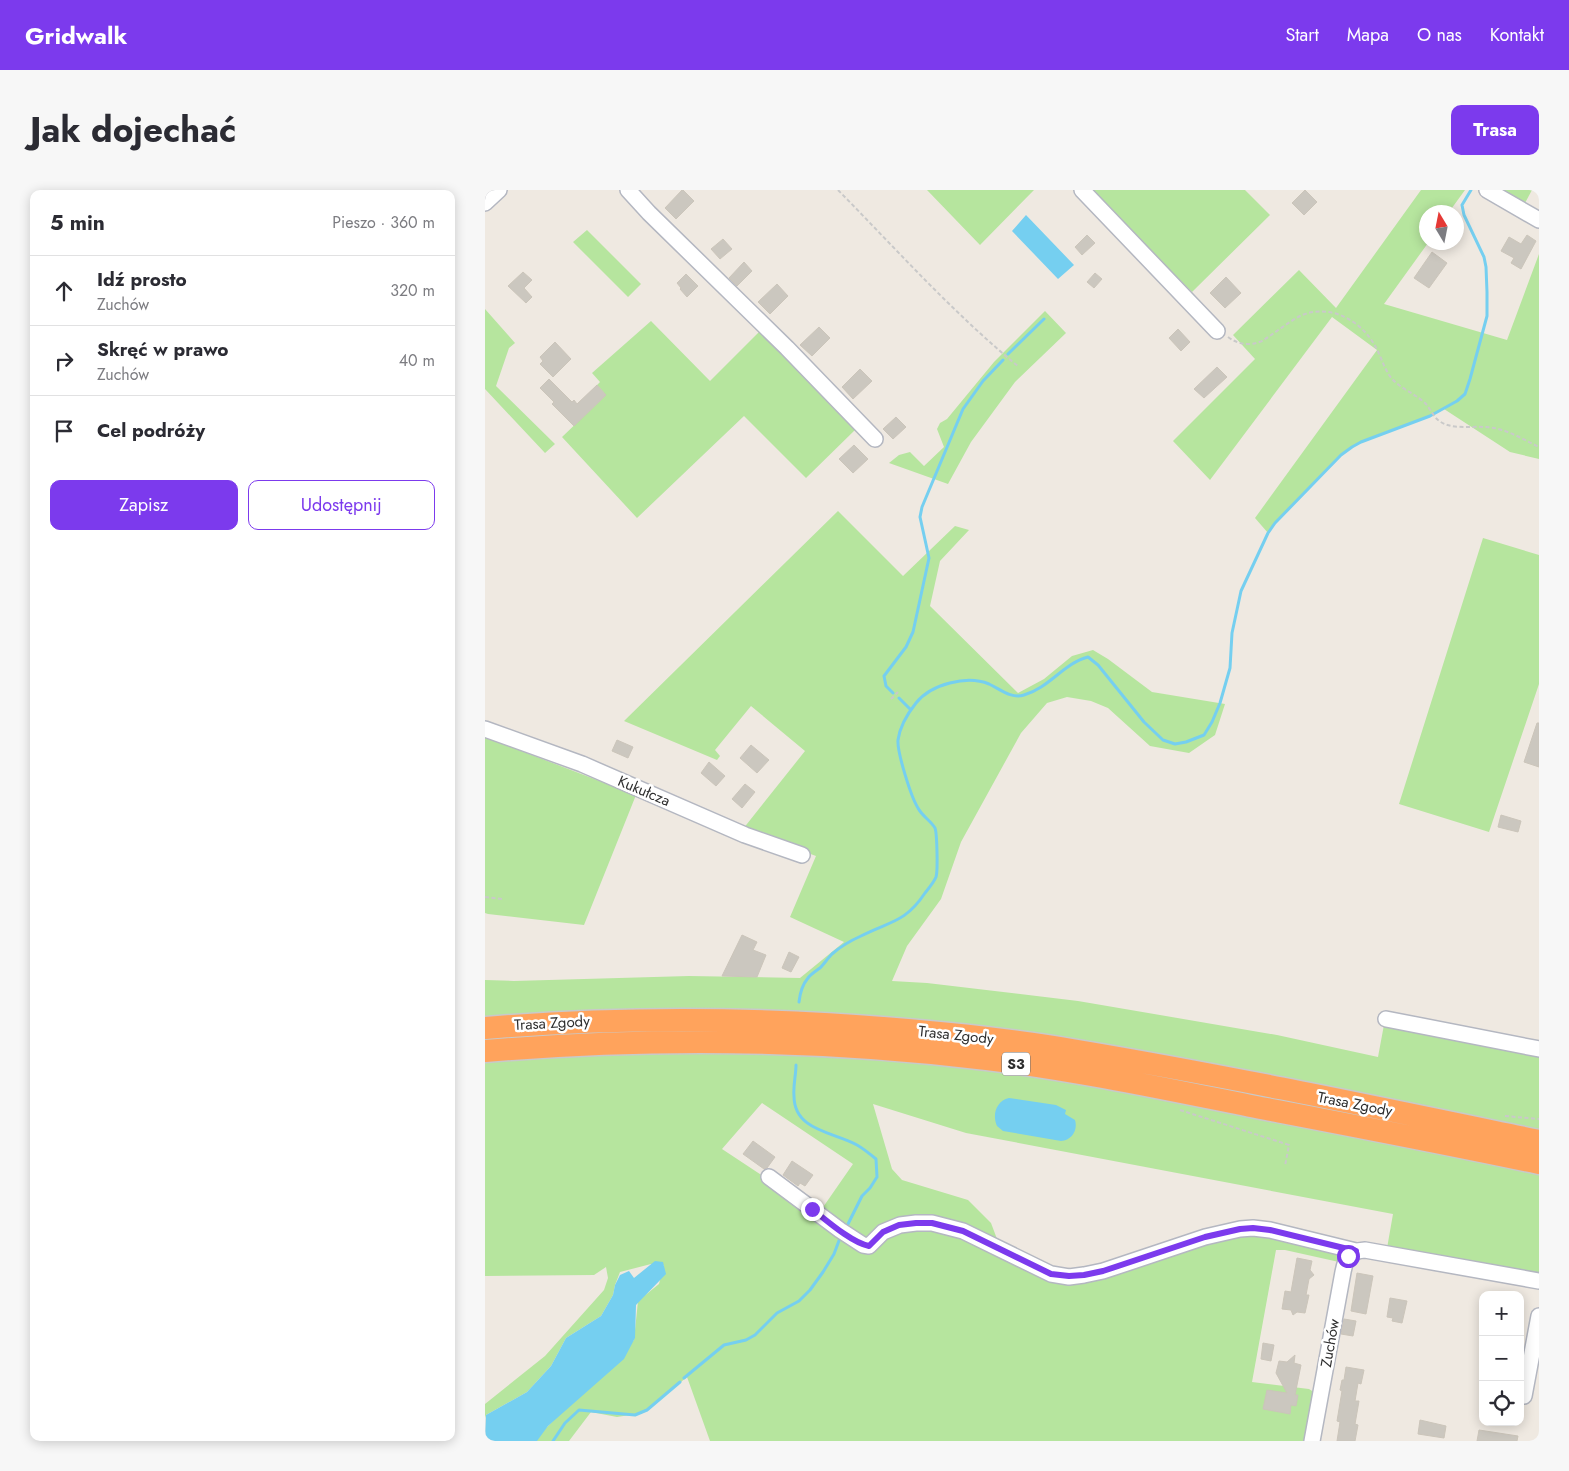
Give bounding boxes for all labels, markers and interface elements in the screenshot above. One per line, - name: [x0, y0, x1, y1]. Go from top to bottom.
- text: Gridwalk: [25, 18, 127, 53]
- text: Start: [1285, 22, 1319, 48]
- text: Mapa: [1347, 22, 1389, 48]
- text: O nas: [1417, 22, 1462, 48]
- text: Kontakt: [1490, 22, 1544, 48]
- text: Jak dojechać: [30, 105, 236, 155]
- button: Trasa: [1451, 105, 1539, 155]
- north arrow: [1419, 205, 1464, 250]
- text: 5 min: [50, 208, 105, 238]
- text: Pieszo · 360 m: [332, 211, 435, 234]
- text: Idź prosto: [97, 266, 187, 293]
- icon: ahead: [50, 277, 78, 305]
- text: 320 m: [390, 279, 435, 302]
- text: Zuchów: [97, 293, 149, 316]
- text: Skręć w prawo: [97, 336, 229, 363]
- icon: right: [50, 347, 78, 375]
- text: 40 m: [399, 349, 435, 372]
- text: Zuchów: [97, 363, 149, 386]
- icon: arrive: [50, 417, 78, 445]
- text: Cel podróży: [97, 417, 205, 444]
- button: Zapisz: [50, 480, 238, 530]
- button: Udostępnij: [248, 480, 435, 530]
- street label: Kukułcza: [614, 770, 674, 812]
- street label: Trasa Zgody: [514, 1010, 591, 1036]
- street label: Trasa Zgody: [917, 1020, 995, 1050]
- road number: S3: [1002, 1052, 1030, 1076]
- street label: Trasa Zgody: [1316, 1086, 1395, 1122]
- route end: [801, 1198, 824, 1221]
- route start: [1337, 1245, 1360, 1268]
- map controls: [1479, 1291, 1524, 1426]
- button: +: [1479, 1291, 1524, 1336]
- street label: Zuchów: [1315, 1316, 1345, 1369]
- button: −: [1479, 1336, 1524, 1381]
- button: locate: [1479, 1381, 1524, 1426]

